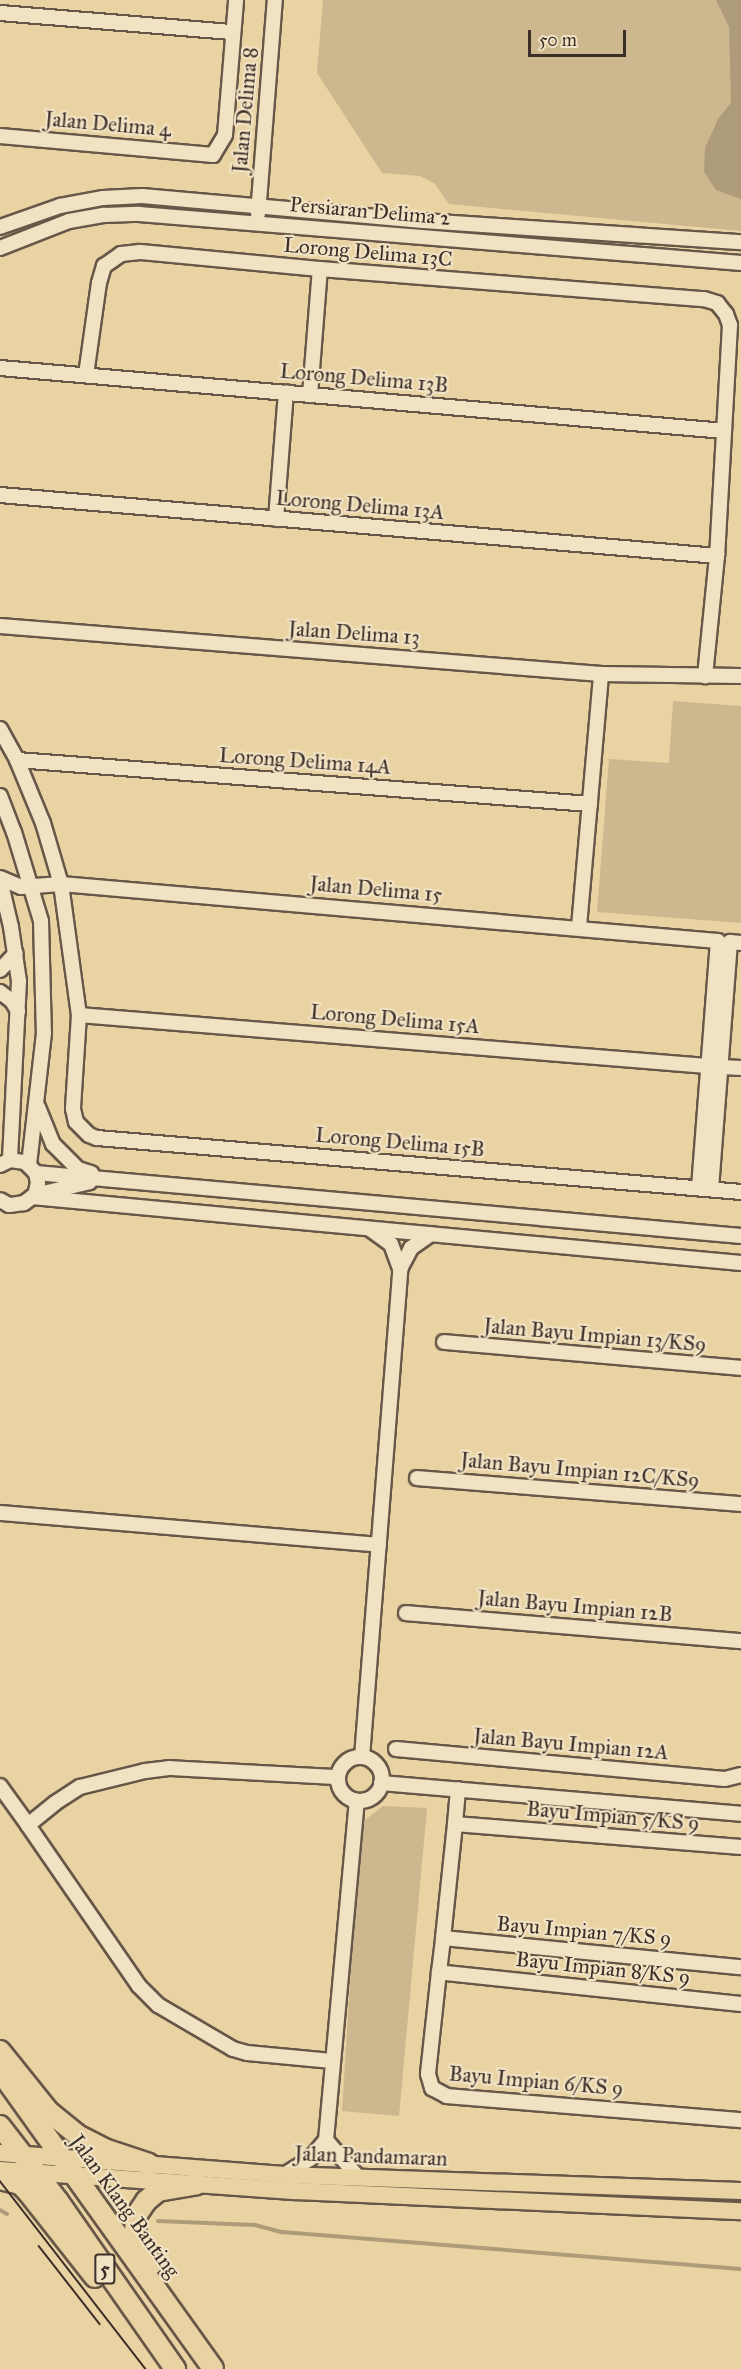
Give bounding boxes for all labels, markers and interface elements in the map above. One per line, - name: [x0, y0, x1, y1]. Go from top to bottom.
- scale bar: [531, 18, 628, 56]
- text: 50 m: [539, 29, 577, 51]
- street label: Jalan Delima 8: [227, 46, 263, 174]
- street label: Jalan Delima 4: [44, 106, 172, 142]
- street label: Persiaran Delima 2: [289, 191, 451, 231]
- street label: Lorong Delima 13C: [283, 232, 453, 272]
- street label: Lorong Delima 13B: [279, 358, 449, 398]
- street label: Lorong Delima 13A: [275, 485, 445, 525]
- street label: Jalan Delima 13: [287, 616, 421, 650]
- street label: Lorong Delima 14A: [218, 742, 392, 780]
- street label: Jalan Delima 15: [309, 871, 443, 907]
- street label: Lorong Delima 15A: [309, 999, 481, 1039]
- street label: Lorong Delima 15B: [314, 1122, 486, 1162]
- street label: Jalan Bayu Impian 13/KS9: [483, 1313, 707, 1357]
- street label: Jalan Bayu Impian 12C/KS9: [459, 1447, 701, 1493]
- street label: Jalan Bayu Impian 12B: [476, 1585, 674, 1627]
- street label: Jalan Bayu Impian 12A: [472, 1723, 670, 1765]
- street label: Bayu Impian 5/KS 9: [525, 1796, 701, 1836]
- street label: Bayu Impian 7/KS 9: [496, 1911, 672, 1951]
- street label: Bayu Impian 8/KS 9: [515, 1946, 691, 1990]
- street label: Bayu Impian 6/KS 9: [448, 2061, 624, 2101]
- street label: Jalan Klang Banting: [65, 2130, 185, 2282]
- street label: Jalan Pandamaran: [294, 2141, 448, 2171]
- road number: 5: [93, 2252, 117, 2286]

